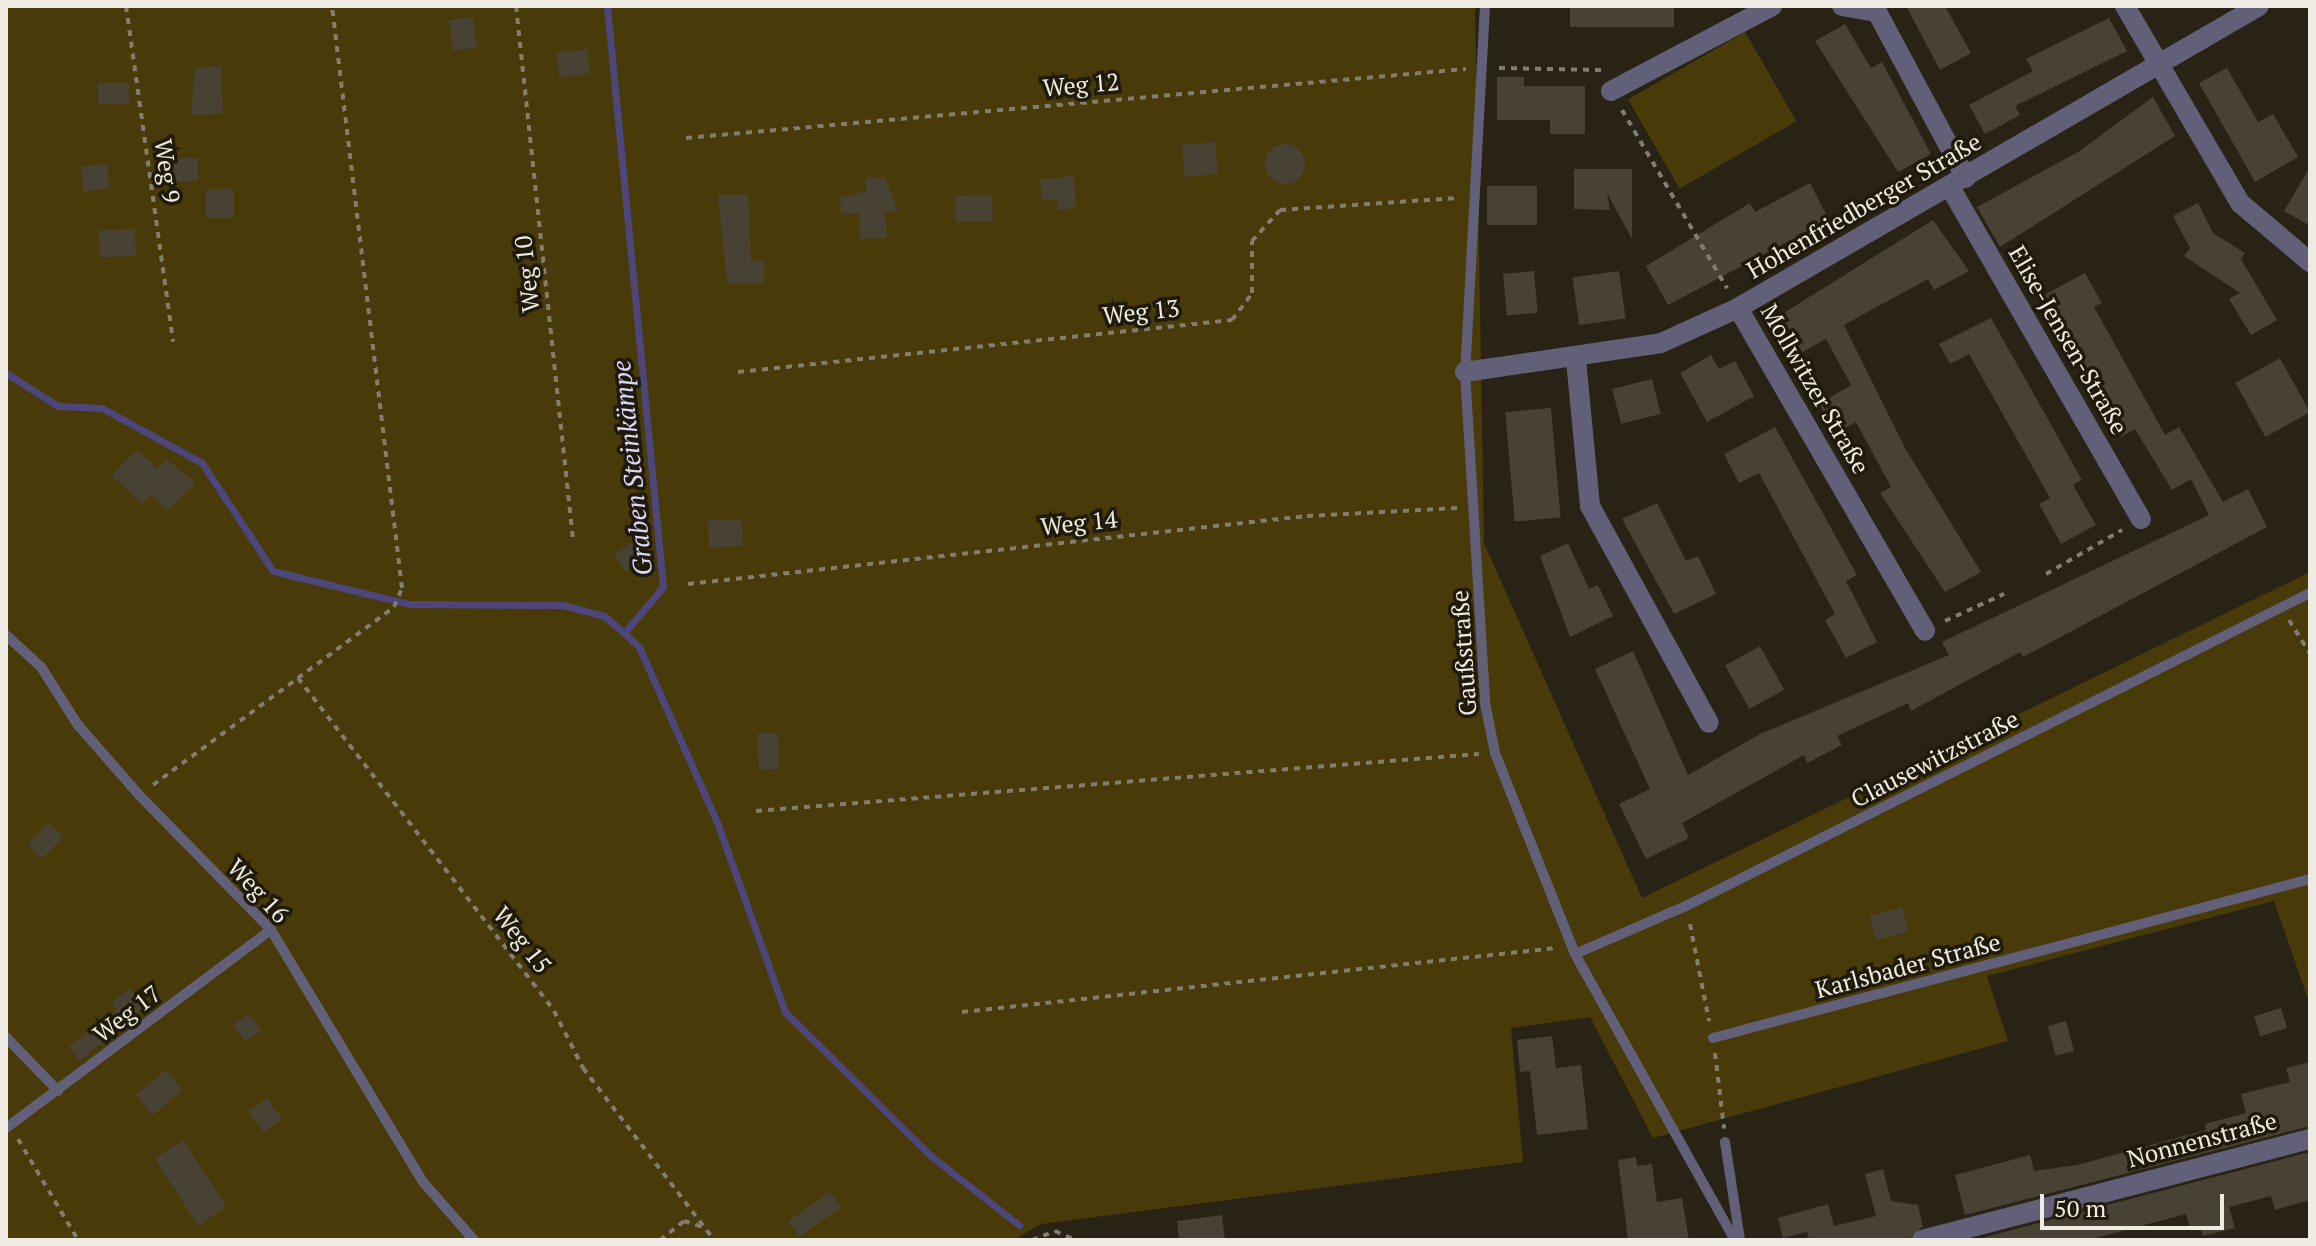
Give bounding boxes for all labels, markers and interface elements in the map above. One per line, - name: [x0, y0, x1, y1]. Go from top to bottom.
- street label: Weg 12: [1041, 67, 1121, 103]
- street label: Hohenfriedberger Straße: [1742, 127, 1986, 285]
- street label: Weg 9: [148, 137, 186, 205]
- street label: Weg 10: [509, 234, 545, 314]
- street label: Elise-Jensen-Straße: [2002, 241, 2134, 439]
- street label: Weg 13: [1101, 294, 1181, 330]
- street label: Mollwitzer Straße: [1755, 299, 1875, 479]
- water label: Graben Steinkämpe: [605, 359, 659, 577]
- street label: Weg 14: [1039, 505, 1119, 541]
- street label: Gaußstraße: [1445, 589, 1483, 717]
- street label: Clausewitzstraße: [1846, 704, 2024, 814]
- street label: Weg 16: [221, 853, 295, 929]
- street label: Weg 15: [487, 901, 557, 979]
- street label: Karlsbader Straße: [1812, 927, 2004, 1005]
- street label: Weg 17: [88, 979, 166, 1049]
- street label: Nonnenstraße: [2124, 1106, 2280, 1174]
- scale bar: [2044, 1178, 2228, 1228]
- text: 50 m: [2054, 1192, 2106, 1224]

